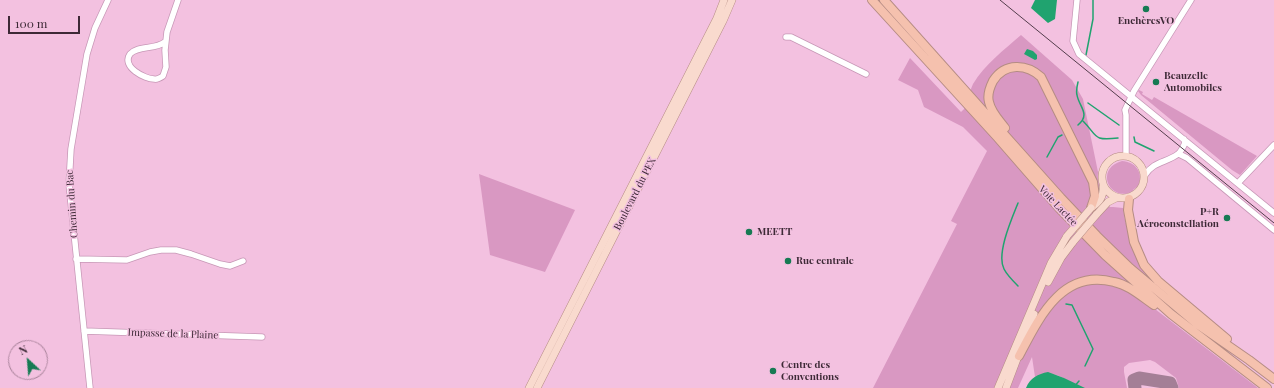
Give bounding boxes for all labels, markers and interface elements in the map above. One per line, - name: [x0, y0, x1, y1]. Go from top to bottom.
- marker: EnchèresVO: [1141, 4, 1151, 14]
- scale bar: [10, 8, 82, 34]
- text: 100 m: [15, 15, 47, 31]
- place label: EnchèresVO: [1118, 15, 1174, 27]
- place label: Beauzelle Automobiles: [1164, 70, 1222, 94]
- marker: Beauzelle Automobiles: [1151, 77, 1161, 87]
- street label: Boulevard du PEX: [611, 156, 659, 232]
- street label: Chemin du Bac: [64, 170, 80, 238]
- street label: Voie Lactée: [1036, 183, 1080, 229]
- place label: P+R Aéroconstellation: [1137, 206, 1219, 230]
- marker: P+R Aéroconstellation: [1222, 213, 1232, 223]
- place label: MEETT: [757, 226, 792, 238]
- marker: MEETT: [744, 227, 754, 237]
- place label: Rue centrale: [796, 255, 854, 267]
- marker: Rue centrale: [783, 256, 793, 266]
- street label: Impasse de la Plaine: [127, 326, 219, 342]
- north arrow: [8, 340, 48, 380]
- text: N: [16, 341, 30, 358]
- place label: Centre des Conventions: [781, 359, 839, 382]
- marker: Centre des Conventions: [768, 366, 778, 376]

